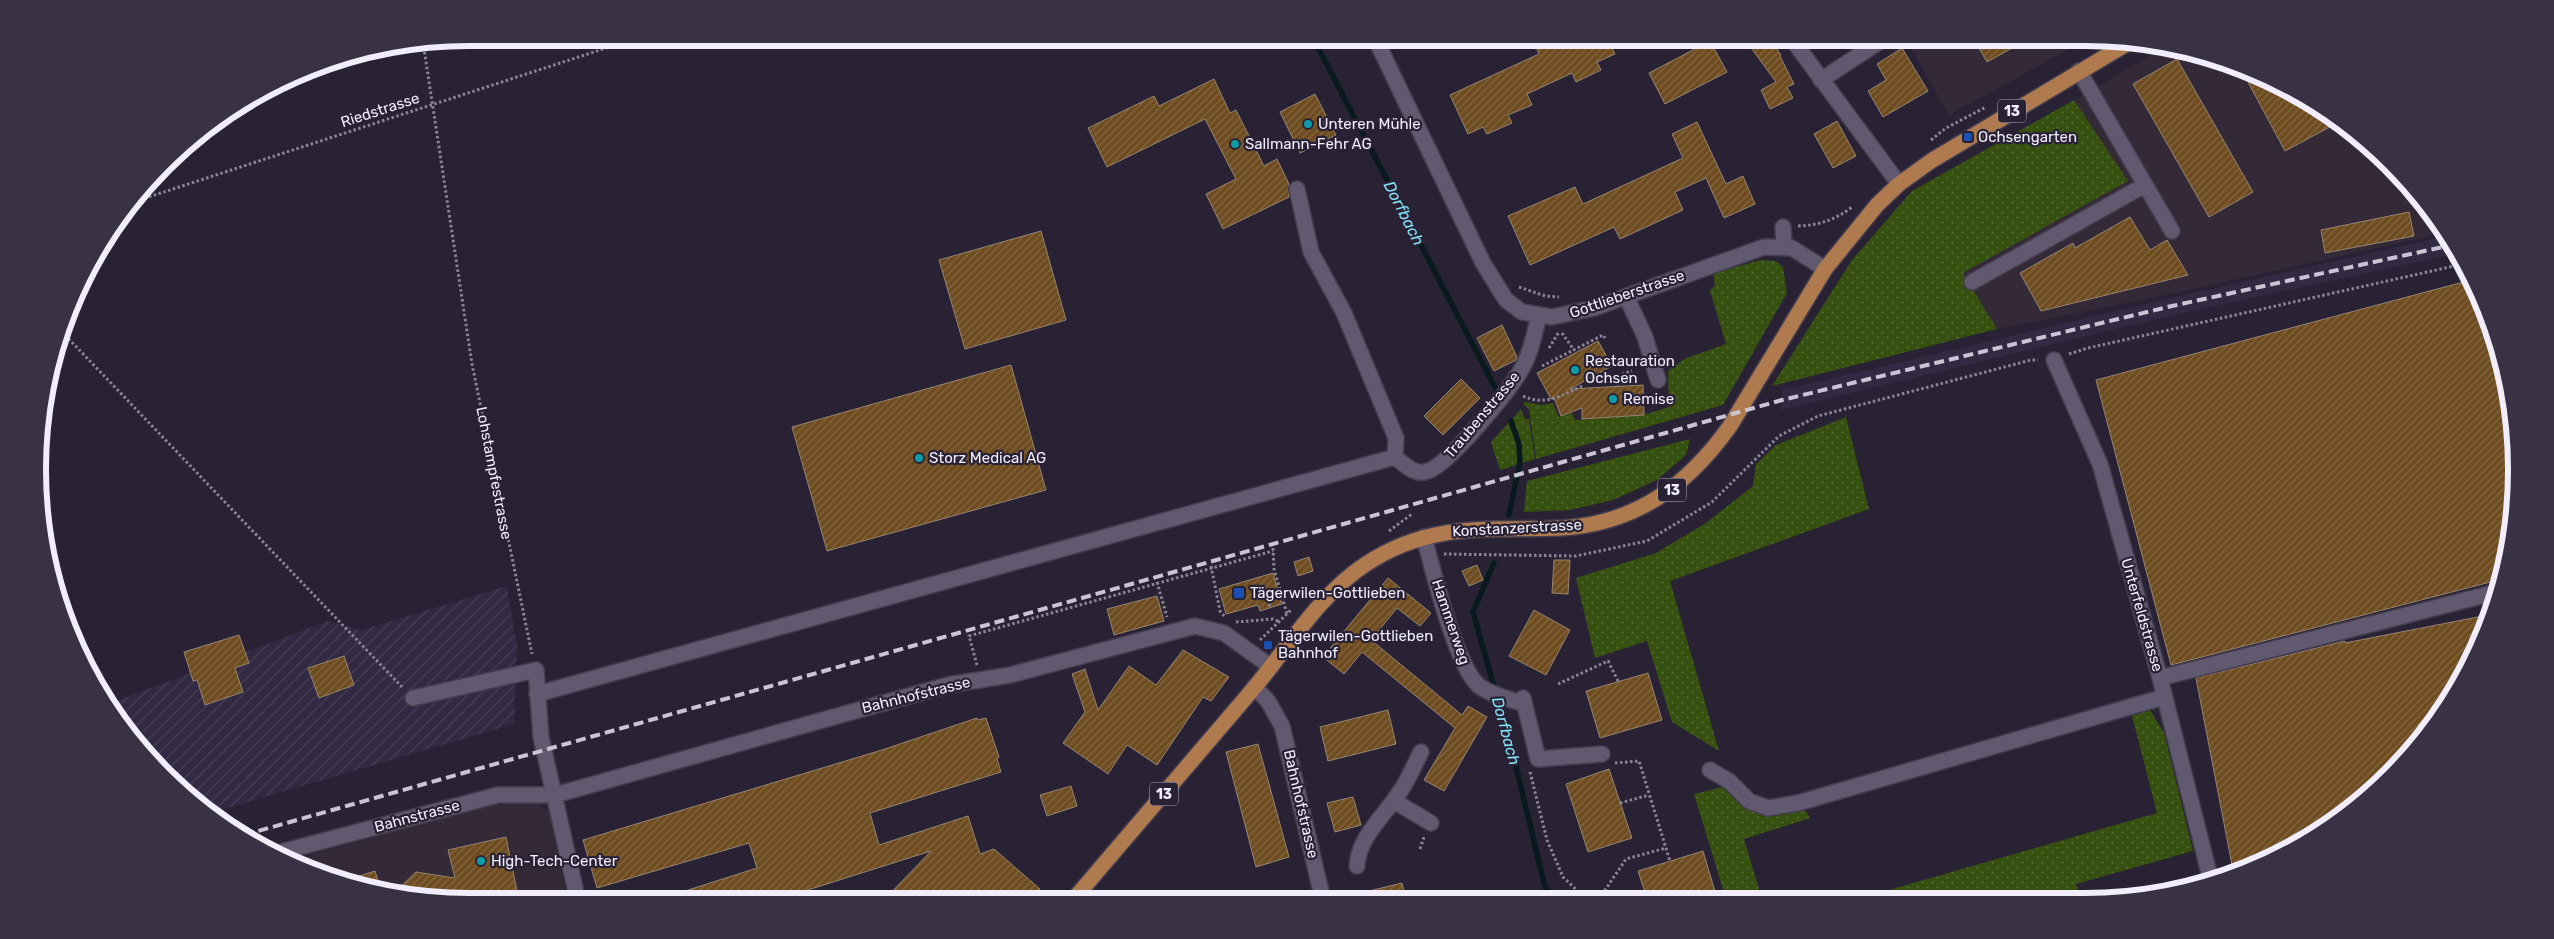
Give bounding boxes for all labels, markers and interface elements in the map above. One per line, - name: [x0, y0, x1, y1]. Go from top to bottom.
- street label: Riedstrasse: [338, 89, 422, 131]
- road number: 13: [1998, 100, 2026, 122]
- place label: Unteren Mühle: [1318, 115, 1421, 133]
- marker: Unteren Mühle: [1302, 118, 1314, 130]
- place label: Ochsengarten: [1978, 128, 2077, 146]
- marker: Ochsengarten: [1962, 131, 1974, 143]
- place label: Sallmann-Fehr AG: [1245, 135, 1372, 153]
- marker: Sallmann-Fehr AG: [1229, 138, 1241, 150]
- water label: Dorfbach: [1380, 178, 1428, 248]
- street label: Gottlieberstrasse: [1567, 266, 1687, 322]
- place label: Restauration Ochsen: [1585, 352, 1675, 387]
- marker: Restauration Ochsen: [1569, 364, 1581, 376]
- street label: Traubenstrasse: [1440, 368, 1524, 462]
- place label: Remise: [1623, 390, 1674, 408]
- marker: Remise: [1607, 393, 1619, 405]
- street label: Lohstampfestrasse: [472, 405, 516, 541]
- place label: Storz Medical AG: [929, 449, 1046, 467]
- marker: Storz Medical AG: [913, 452, 925, 464]
- road number: 13: [1658, 478, 1686, 502]
- street label: Konstanzerstrasse: [1452, 516, 1582, 540]
- street label: Unterfeldstrasse: [2117, 556, 2167, 674]
- street label: Hammerweg: [1428, 577, 1474, 667]
- place label: Tägerwilen-Gottlieben: [1250, 584, 1405, 602]
- marker: Tägerwilen-Gottlieben: [1232, 586, 1246, 600]
- place label: Tägerwilen-Gottlieben Bahnhof: [1278, 627, 1433, 662]
- marker: Tägerwilen-Gottlieben Bahnhof: [1262, 639, 1274, 651]
- street label: Bahnhofstrasse: [860, 673, 972, 717]
- water label: Dorfbach: [1488, 695, 1524, 767]
- street label: Bahnhofstrasse: [1280, 748, 1322, 860]
- road number: 13: [1150, 782, 1178, 806]
- street label: Bahnstrasse: [372, 796, 462, 836]
- place label: High-Tech-Center: [491, 852, 618, 870]
- marker: High-Tech-Center: [475, 855, 487, 867]

